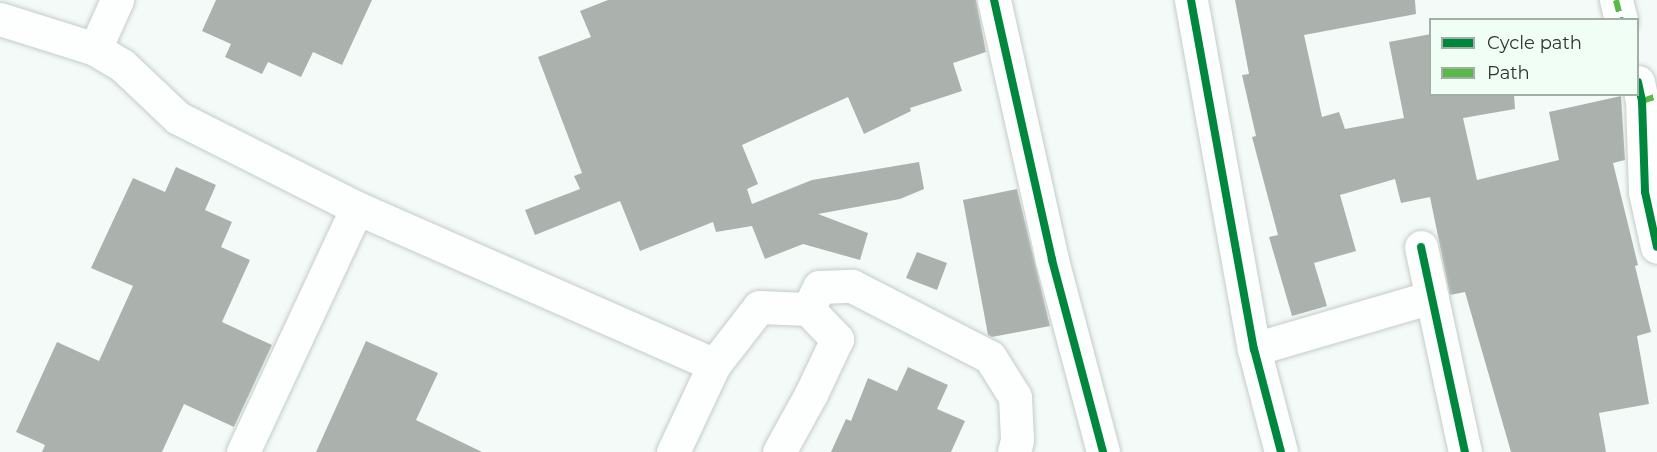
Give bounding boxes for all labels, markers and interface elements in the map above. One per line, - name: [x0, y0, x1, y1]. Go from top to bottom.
- legend: [1429, 18, 1639, 96]
- text: Cycle path: [1487, 32, 1582, 54]
- text: Path: [1487, 62, 1530, 84]

